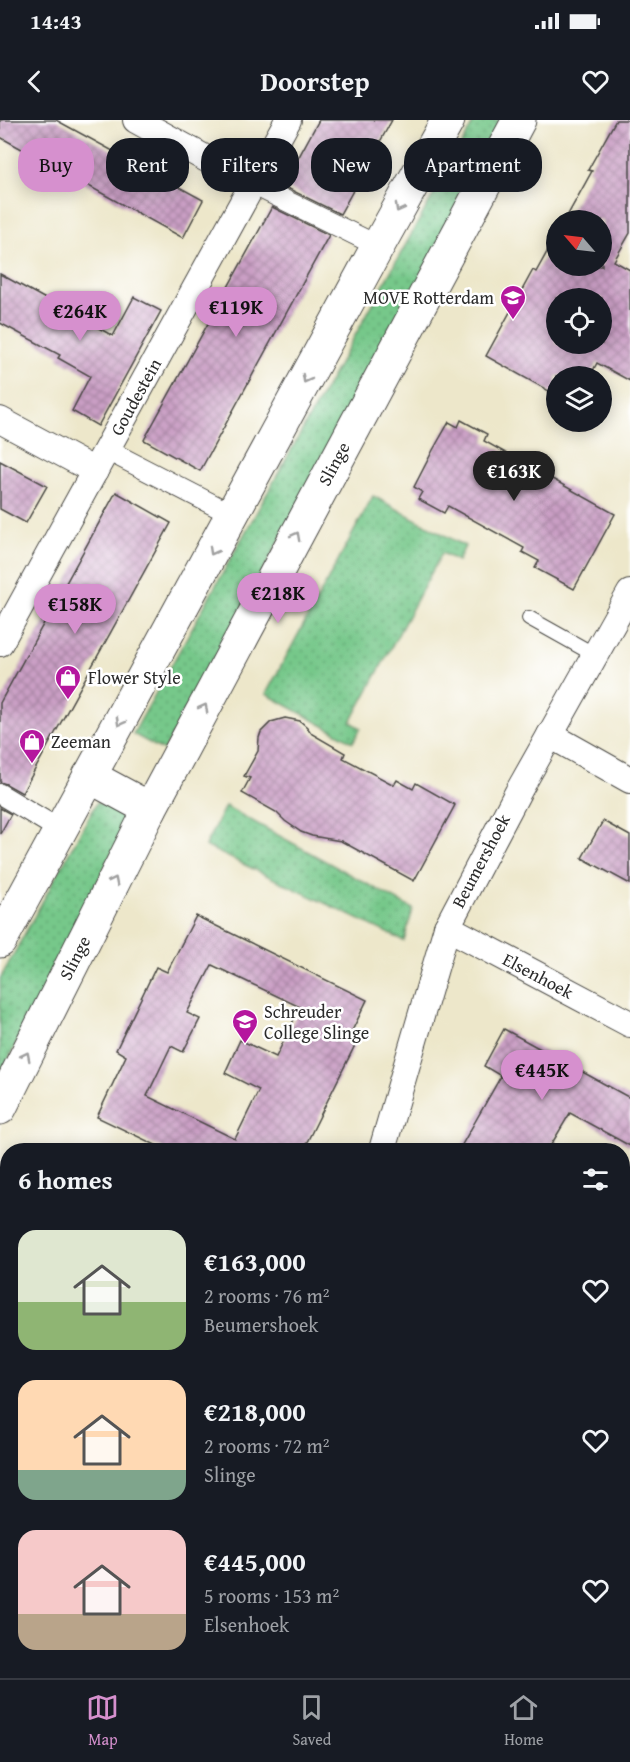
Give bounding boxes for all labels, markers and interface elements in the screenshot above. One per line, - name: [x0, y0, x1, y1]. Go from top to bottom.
- text: 14:43: [30, 5, 82, 37]
- text: Doorstep: [260, 61, 370, 101]
- icon: back: [18, 65, 51, 98]
- icon: heart: [579, 65, 612, 98]
- chip: Buy: [18, 138, 94, 192]
- chip: Rent: [106, 138, 189, 192]
- chip: Filters: [201, 138, 299, 192]
- chip: New: [311, 138, 392, 192]
- chip: Apartment: [404, 138, 542, 192]
- one-way arrow: [395, 202, 406, 212]
- north arrow: [546, 210, 612, 276]
- map controls: [546, 210, 612, 432]
- school or university icon: MOVE Rotterdam: [498, 283, 528, 321]
- place label: MOVE Rotterdam: [363, 284, 494, 311]
- pin: €119K: [194, 287, 278, 338]
- button: locate: [546, 288, 612, 354]
- pin: €264K: [38, 291, 122, 342]
- text: €119K: [209, 292, 263, 321]
- text: €264K: [53, 296, 107, 325]
- street label: Goudestein: [103, 353, 168, 440]
- button: layers: [546, 366, 612, 432]
- one-way arrow: [302, 373, 313, 383]
- street label: Slinge: [311, 437, 356, 491]
- pin: €163K: [472, 451, 556, 502]
- text: €163K: [487, 456, 541, 485]
- one-way arrow: [289, 532, 300, 543]
- one-way arrow: [209, 544, 220, 555]
- pin: €218K: [236, 573, 320, 624]
- text: €218K: [251, 578, 305, 607]
- pin: €158K: [33, 584, 117, 635]
- text: €158K: [48, 589, 102, 618]
- shop icon: Flower Style: [53, 663, 83, 701]
- place label: Flower Style: [88, 664, 181, 691]
- one-way arrow: [196, 704, 208, 715]
- one-way arrow: [116, 715, 127, 726]
- shop icon: Zeeman: [17, 727, 47, 765]
- place label: Zeeman: [51, 728, 111, 755]
- street label: Beumershoek: [444, 808, 517, 913]
- one-way arrow: [106, 877, 118, 888]
- street label: Slinge: [52, 931, 97, 985]
- street label: Elsenhoek: [498, 946, 579, 1006]
- place label: Schreuder College Slinge: [264, 998, 369, 1046]
- school or university icon: Schreuder College Slinge: [230, 1007, 260, 1045]
- pin: €445K: [500, 1050, 584, 1101]
- one-way arrow: [19, 1051, 30, 1062]
- text: €445K: [515, 1055, 569, 1084]
- text: 6 homes: [18, 1160, 113, 1199]
- icon: filters: [579, 1163, 612, 1196]
- text: €163,000: [204, 1242, 306, 1281]
- icon: home: [66, 1254, 138, 1326]
- icon: heart: [579, 1274, 612, 1307]
- text: 2 rooms · 76 m²: [204, 1281, 330, 1310]
- text: Beumershoek: [204, 1310, 318, 1339]
- text: €218,000: [204, 1392, 306, 1431]
- icon: home: [66, 1404, 138, 1476]
- icon: heart: [579, 1424, 612, 1457]
- text: 2 rooms · 72 m²: [204, 1431, 330, 1460]
- text: Slinge: [204, 1460, 256, 1489]
- text: €445,000: [204, 1542, 306, 1581]
- icon: home: [66, 1554, 138, 1626]
- icon: heart: [579, 1574, 612, 1607]
- text: 5 rooms · 153 m²: [204, 1581, 339, 1610]
- text: Elsenhoek: [204, 1610, 289, 1639]
- tab: Map: [86, 1691, 119, 1751]
- tab: Saved: [292, 1691, 331, 1751]
- tab: Home: [504, 1691, 544, 1751]

